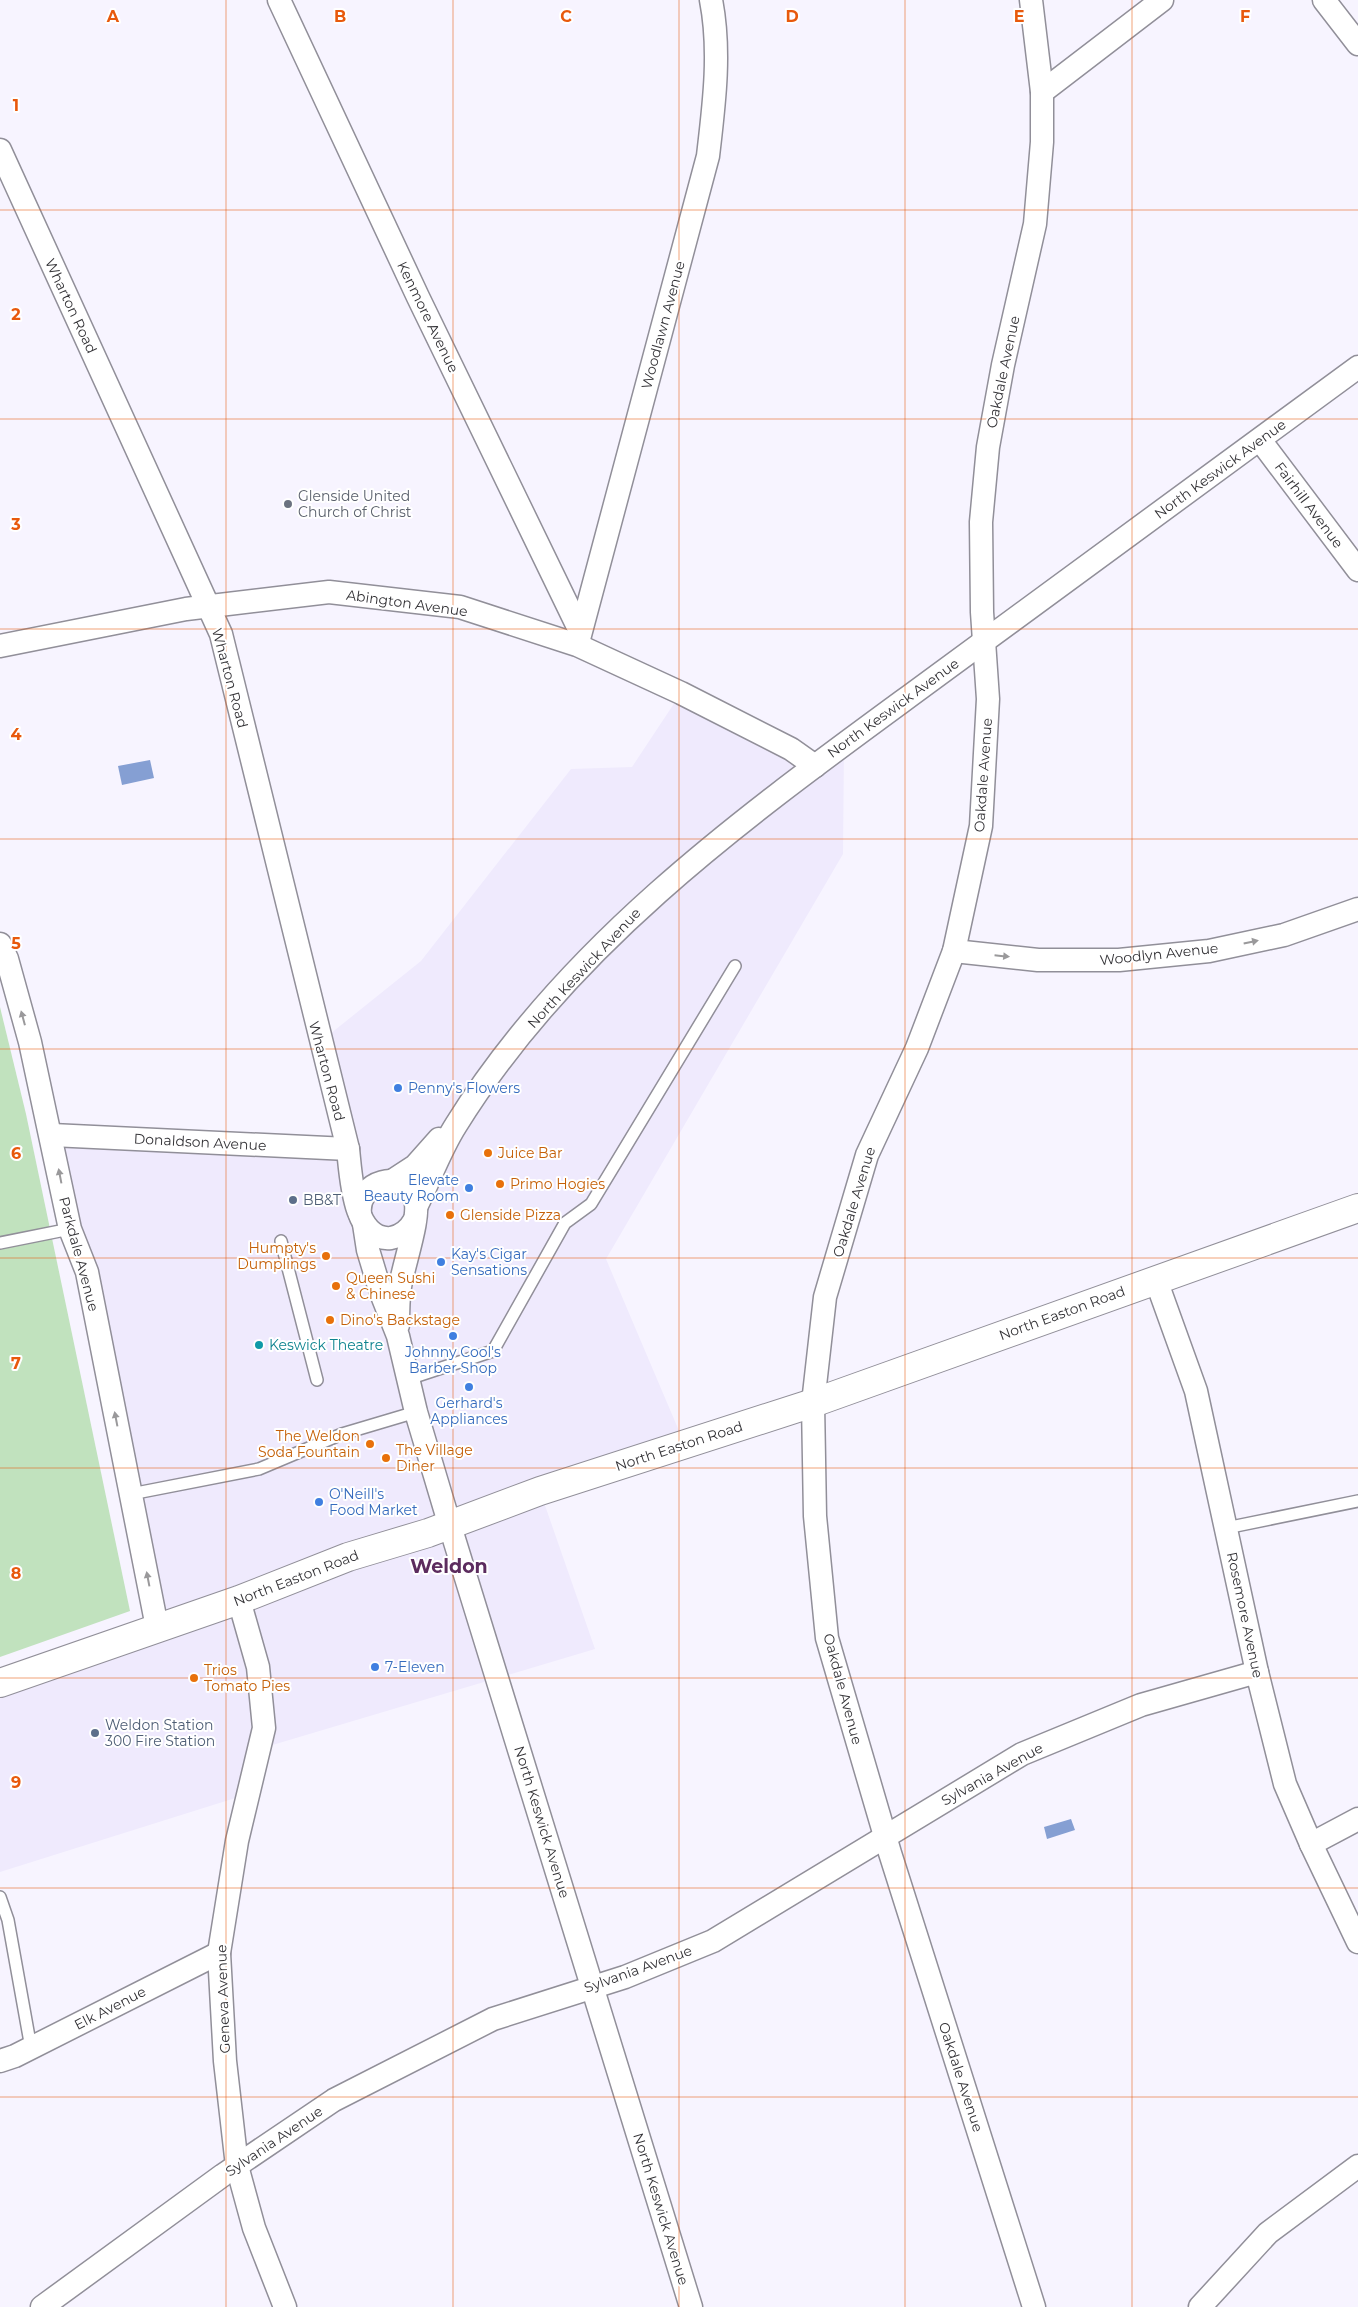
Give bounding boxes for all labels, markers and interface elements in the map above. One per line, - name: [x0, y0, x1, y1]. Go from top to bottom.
- text: A: [106, 7, 120, 26]
- text: B: [334, 7, 346, 26]
- text: C: [560, 7, 572, 26]
- text: D: [785, 7, 799, 26]
- text: E: [1014, 7, 1024, 26]
- text: F: [1240, 7, 1250, 26]
- text: 1: [13, 96, 19, 115]
- street label: Wharton Road: [41, 256, 101, 356]
- street label: Kenmore Avenue: [393, 258, 463, 376]
- street label: Woodlawn Avenue: [637, 259, 689, 391]
- text: 2: [11, 305, 21, 324]
- street label: Oakdale Avenue: [982, 314, 1024, 430]
- street label: North Keswick Avenue: [1151, 415, 1289, 523]
- street label: Fairhill Avenue: [1271, 458, 1347, 552]
- place label: Glenside United Church of Christ: [298, 487, 412, 521]
- marker: Glenside United Church of Christ: [282, 498, 294, 510]
- text: 3: [10, 515, 21, 534]
- street label: Abington Avenue: [345, 586, 469, 620]
- street label: Wharton Road: [208, 626, 252, 730]
- street label: North Keswick Avenue: [824, 654, 962, 762]
- street label: Oakdale Avenue: [970, 717, 996, 833]
- text: 4: [10, 725, 22, 744]
- street label: North Keswick Avenue: [523, 904, 645, 1032]
- text: 5: [11, 934, 21, 953]
- one-way arrow: [1243, 938, 1258, 946]
- street label: Woodlyn Avenue: [1099, 939, 1219, 969]
- one-way arrow: [995, 952, 1011, 960]
- one-way arrow: [19, 1011, 27, 1026]
- street label: Wharton Road: [305, 1019, 349, 1123]
- place label: Penny's Flowers: [408, 1079, 520, 1097]
- marker: Penny's Flowers: [392, 1082, 404, 1094]
- street label: Donaldson Avenue: [133, 1130, 267, 1154]
- text: 6: [11, 1144, 21, 1163]
- place label: Juice Bar: [497, 1144, 563, 1162]
- street label: Oakdale Avenue: [829, 1145, 879, 1259]
- marker: Juice Bar: [482, 1147, 494, 1159]
- one-way arrow: [55, 1168, 63, 1184]
- place label: Elevate Beauty Room: [364, 1171, 459, 1205]
- place label: Primo Hogies: [510, 1175, 605, 1193]
- marker: Primo Hogies: [494, 1178, 506, 1190]
- marker: Elevate Beauty Room: [463, 1182, 475, 1194]
- place label: BB&T: [303, 1191, 341, 1209]
- marker: BB&T: [287, 1194, 299, 1206]
- street label: Parkdale Avenue: [55, 1195, 103, 1313]
- place label: Glenside Pizza: [460, 1206, 561, 1224]
- marker: Glenside Pizza: [444, 1209, 456, 1221]
- place label: Humpty's Dumplings: [237, 1239, 316, 1273]
- place label: Kay's Cigar Sensations: [451, 1245, 527, 1279]
- marker: Humpty's Dumplings: [320, 1250, 332, 1262]
- marker: Kay's Cigar Sensations: [435, 1256, 447, 1268]
- place label: Queen Sushi & Chinese: [346, 1269, 435, 1303]
- marker: Queen Sushi & Chinese: [330, 1280, 342, 1292]
- street label: North Easton Road: [996, 1282, 1128, 1344]
- place label: Dino's Backstage: [340, 1311, 460, 1329]
- marker: Dino's Backstage: [324, 1314, 336, 1326]
- marker: Johnny Cool's Barber Shop: [447, 1330, 459, 1342]
- place label: Keswick Theatre: [269, 1336, 383, 1354]
- marker: Keswick Theatre: [253, 1339, 265, 1351]
- place label: Johnny Cool's Barber Shop: [404, 1343, 501, 1377]
- text: 7: [11, 1354, 21, 1373]
- marker: Gerhard's Appliances: [463, 1381, 475, 1393]
- place label: Gerhard's Appliances: [430, 1394, 508, 1428]
- one-way arrow: [112, 1412, 120, 1427]
- street label: North Easton Road: [613, 1417, 745, 1475]
- place label: The Weldon Soda Fountain: [258, 1427, 360, 1461]
- marker: The Weldon Soda Fountain: [364, 1438, 376, 1450]
- place label: The Village Diner: [396, 1441, 473, 1475]
- marker: The Village Diner: [380, 1452, 392, 1464]
- place label: O'Neill's Food Market: [329, 1485, 418, 1519]
- marker: O'Neill's Food Market: [313, 1496, 325, 1508]
- street label: North Easton Road: [231, 1546, 361, 1610]
- street label: Rosemore Avenue: [1223, 1550, 1267, 1680]
- district label: Weldon: [410, 1555, 488, 1578]
- text: 8: [11, 1564, 21, 1583]
- one-way arrow: [143, 1570, 151, 1586]
- street label: Oakdale Avenue: [819, 1631, 867, 1747]
- place label: 7-Eleven: [385, 1658, 445, 1676]
- place label: Trios Tomato Pies: [204, 1661, 290, 1695]
- marker: 7-Eleven: [369, 1661, 381, 1673]
- marker: Trios Tomato Pies: [188, 1672, 200, 1684]
- place label: Weldon Station 300 Fire Station: [105, 1716, 215, 1750]
- marker: Weldon Station 300 Fire Station: [89, 1727, 101, 1739]
- street label: Sylvania Avenue: [938, 1739, 1046, 1809]
- street label: North Keswick Avenue: [510, 1744, 574, 1900]
- text: 9: [11, 1773, 21, 1792]
- street label: Sylvania Avenue: [582, 1941, 694, 1997]
- street label: Geneva Avenue: [212, 1944, 234, 2054]
- street label: Elk Avenue: [71, 1982, 149, 2034]
- street label: Oakdale Avenue: [935, 2020, 987, 2134]
- street label: Sylvania Avenue: [222, 2102, 326, 2180]
- street label: North Keswick Avenue: [629, 2131, 693, 2287]

